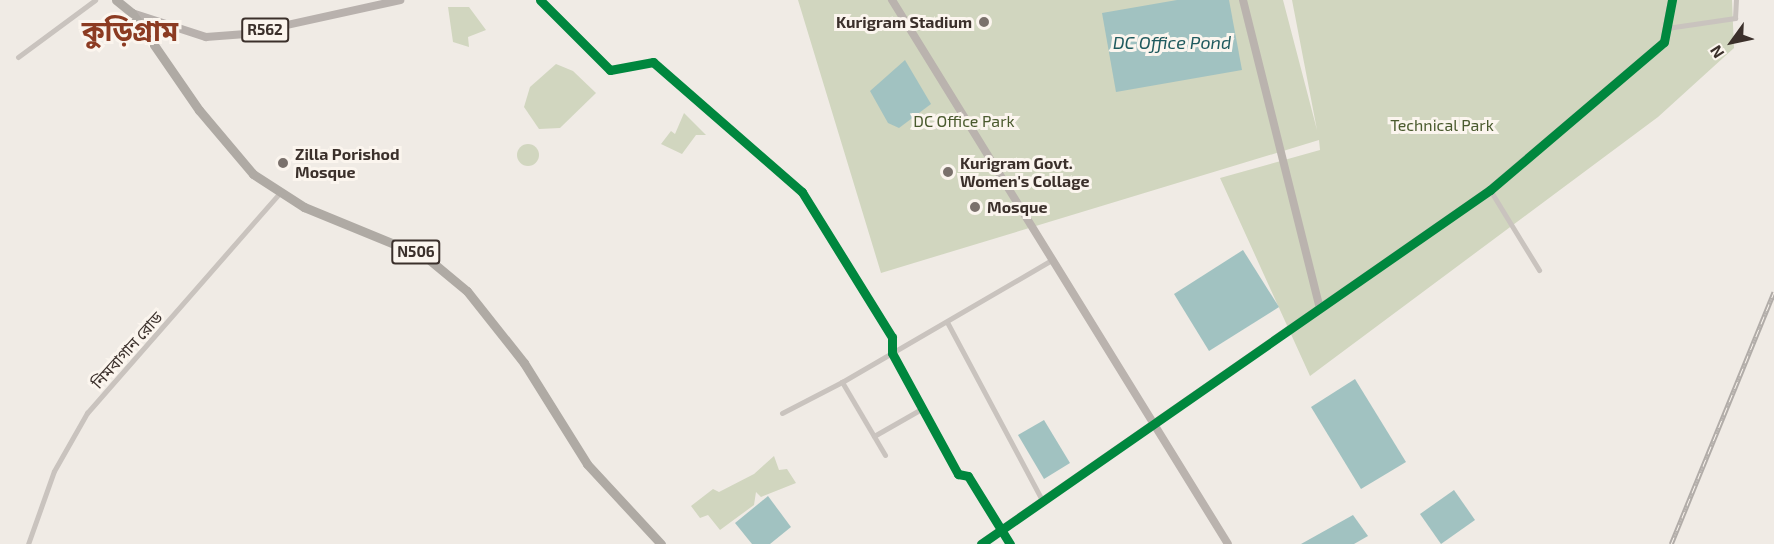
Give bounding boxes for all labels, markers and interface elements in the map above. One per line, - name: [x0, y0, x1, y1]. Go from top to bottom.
- place label: Kurigram Stadium: [836, 12, 972, 32]
- north arrow: [1702, 12, 1762, 72]
- district label: কুড়িগ্রাম: [82, 13, 178, 47]
- marker: Kurigram Stadium: [977, 15, 991, 29]
- road number: R562: [241, 18, 289, 42]
- water label: DC Office Pond: [1113, 31, 1231, 53]
- text: N: [1705, 42, 1728, 62]
- park label: DC Office Park: [913, 111, 1015, 131]
- park label: Technical Park: [1390, 115, 1494, 135]
- place label: Zilla Porishod Mosque: [295, 144, 399, 182]
- place label: Kurigram Govt. Women's Collage: [960, 153, 1089, 191]
- marker: Zilla Porishod Mosque: [276, 156, 290, 170]
- marker: Kurigram Govt. Women's Collage: [941, 165, 955, 179]
- place label: Mosque: [987, 197, 1048, 217]
- marker: Mosque: [968, 200, 982, 214]
- road number: N506: [390, 240, 442, 264]
- street label: নিমবাগান রোড: [88, 308, 166, 392]

